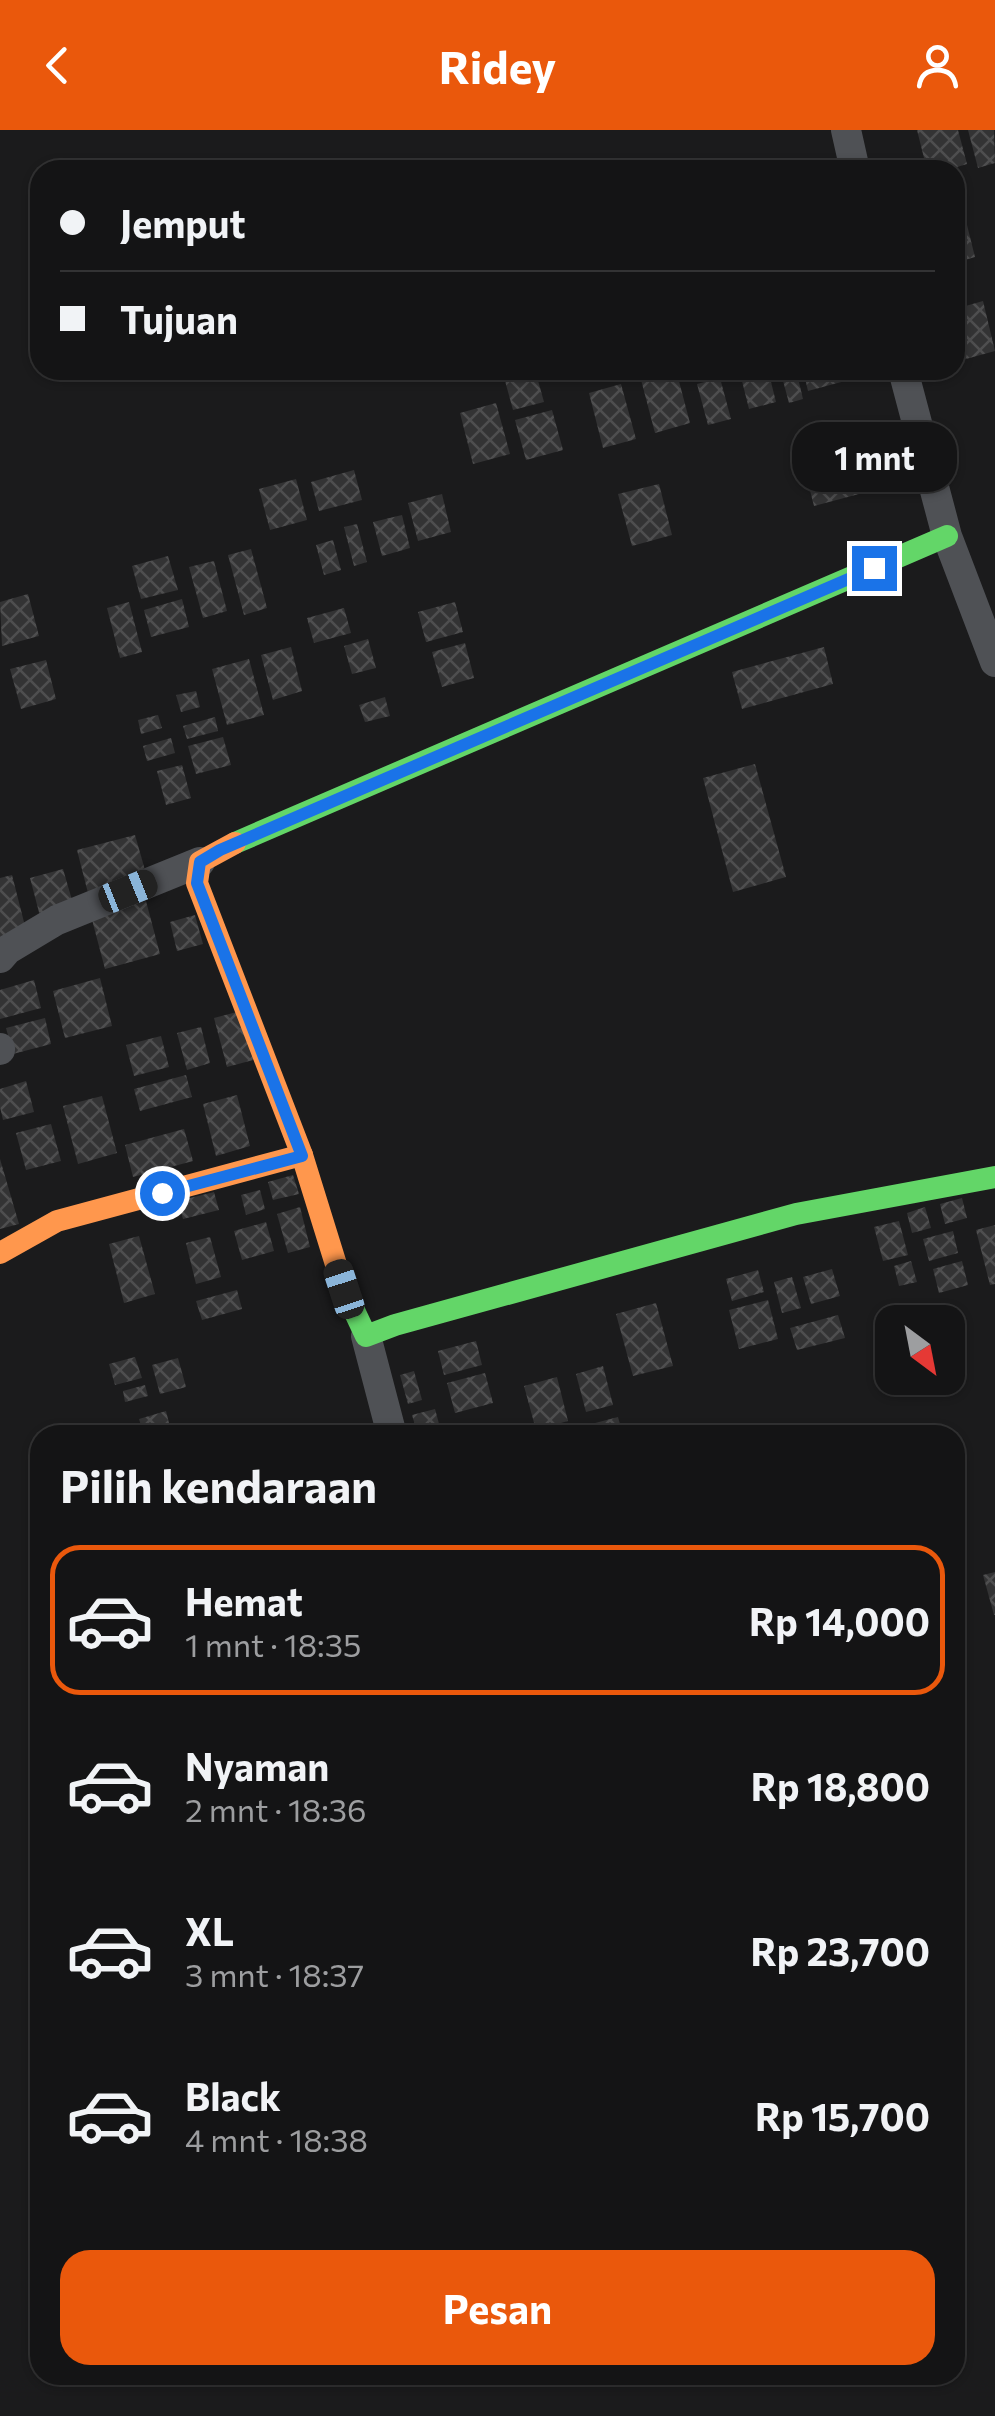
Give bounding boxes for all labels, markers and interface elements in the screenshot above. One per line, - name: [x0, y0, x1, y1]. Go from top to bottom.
- icon: back: [30, 38, 85, 93]
- text: Ridey: [439, 38, 556, 93]
- icon: person: [910, 38, 965, 93]
- text: Jemput: [120, 199, 246, 246]
- text: Tujuan: [120, 295, 238, 342]
- callout: 1 mnt: [792, 423, 956, 493]
- text: 1 mnt: [834, 437, 915, 477]
- route end: [852, 546, 897, 591]
- car: [95, 866, 161, 916]
- route start: [140, 1171, 185, 1216]
- car: [320, 1256, 368, 1322]
- north arrow: [875, 1305, 965, 1395]
- map controls: [875, 1305, 965, 1395]
- text: Pilih kendaraan: [60, 1457, 377, 1512]
- icon: car: [65, 1575, 155, 1665]
- text: Hemat: [185, 1577, 303, 1624]
- text: Rp 14,000: [749, 1597, 930, 1644]
- text: 1 mnt · 18:35: [185, 1624, 361, 1664]
- icon: car: [65, 1740, 155, 1830]
- text: Nyaman: [185, 1742, 329, 1789]
- text: Rp 18,800: [751, 1762, 930, 1809]
- text: 2 mnt · 18:36: [185, 1789, 366, 1829]
- icon: car: [65, 1905, 155, 1995]
- text: XL: [185, 1907, 234, 1954]
- text: Rp 23,700: [750, 1927, 930, 1974]
- text: 3 mnt · 18:37: [185, 1954, 364, 1994]
- icon: car: [65, 2070, 155, 2160]
- text: Black: [185, 2072, 281, 2119]
- text: Rp 15,700: [755, 2092, 930, 2139]
- text: 4 mnt · 18:38: [185, 2119, 368, 2159]
- button: Pesan: [60, 2250, 935, 2365]

